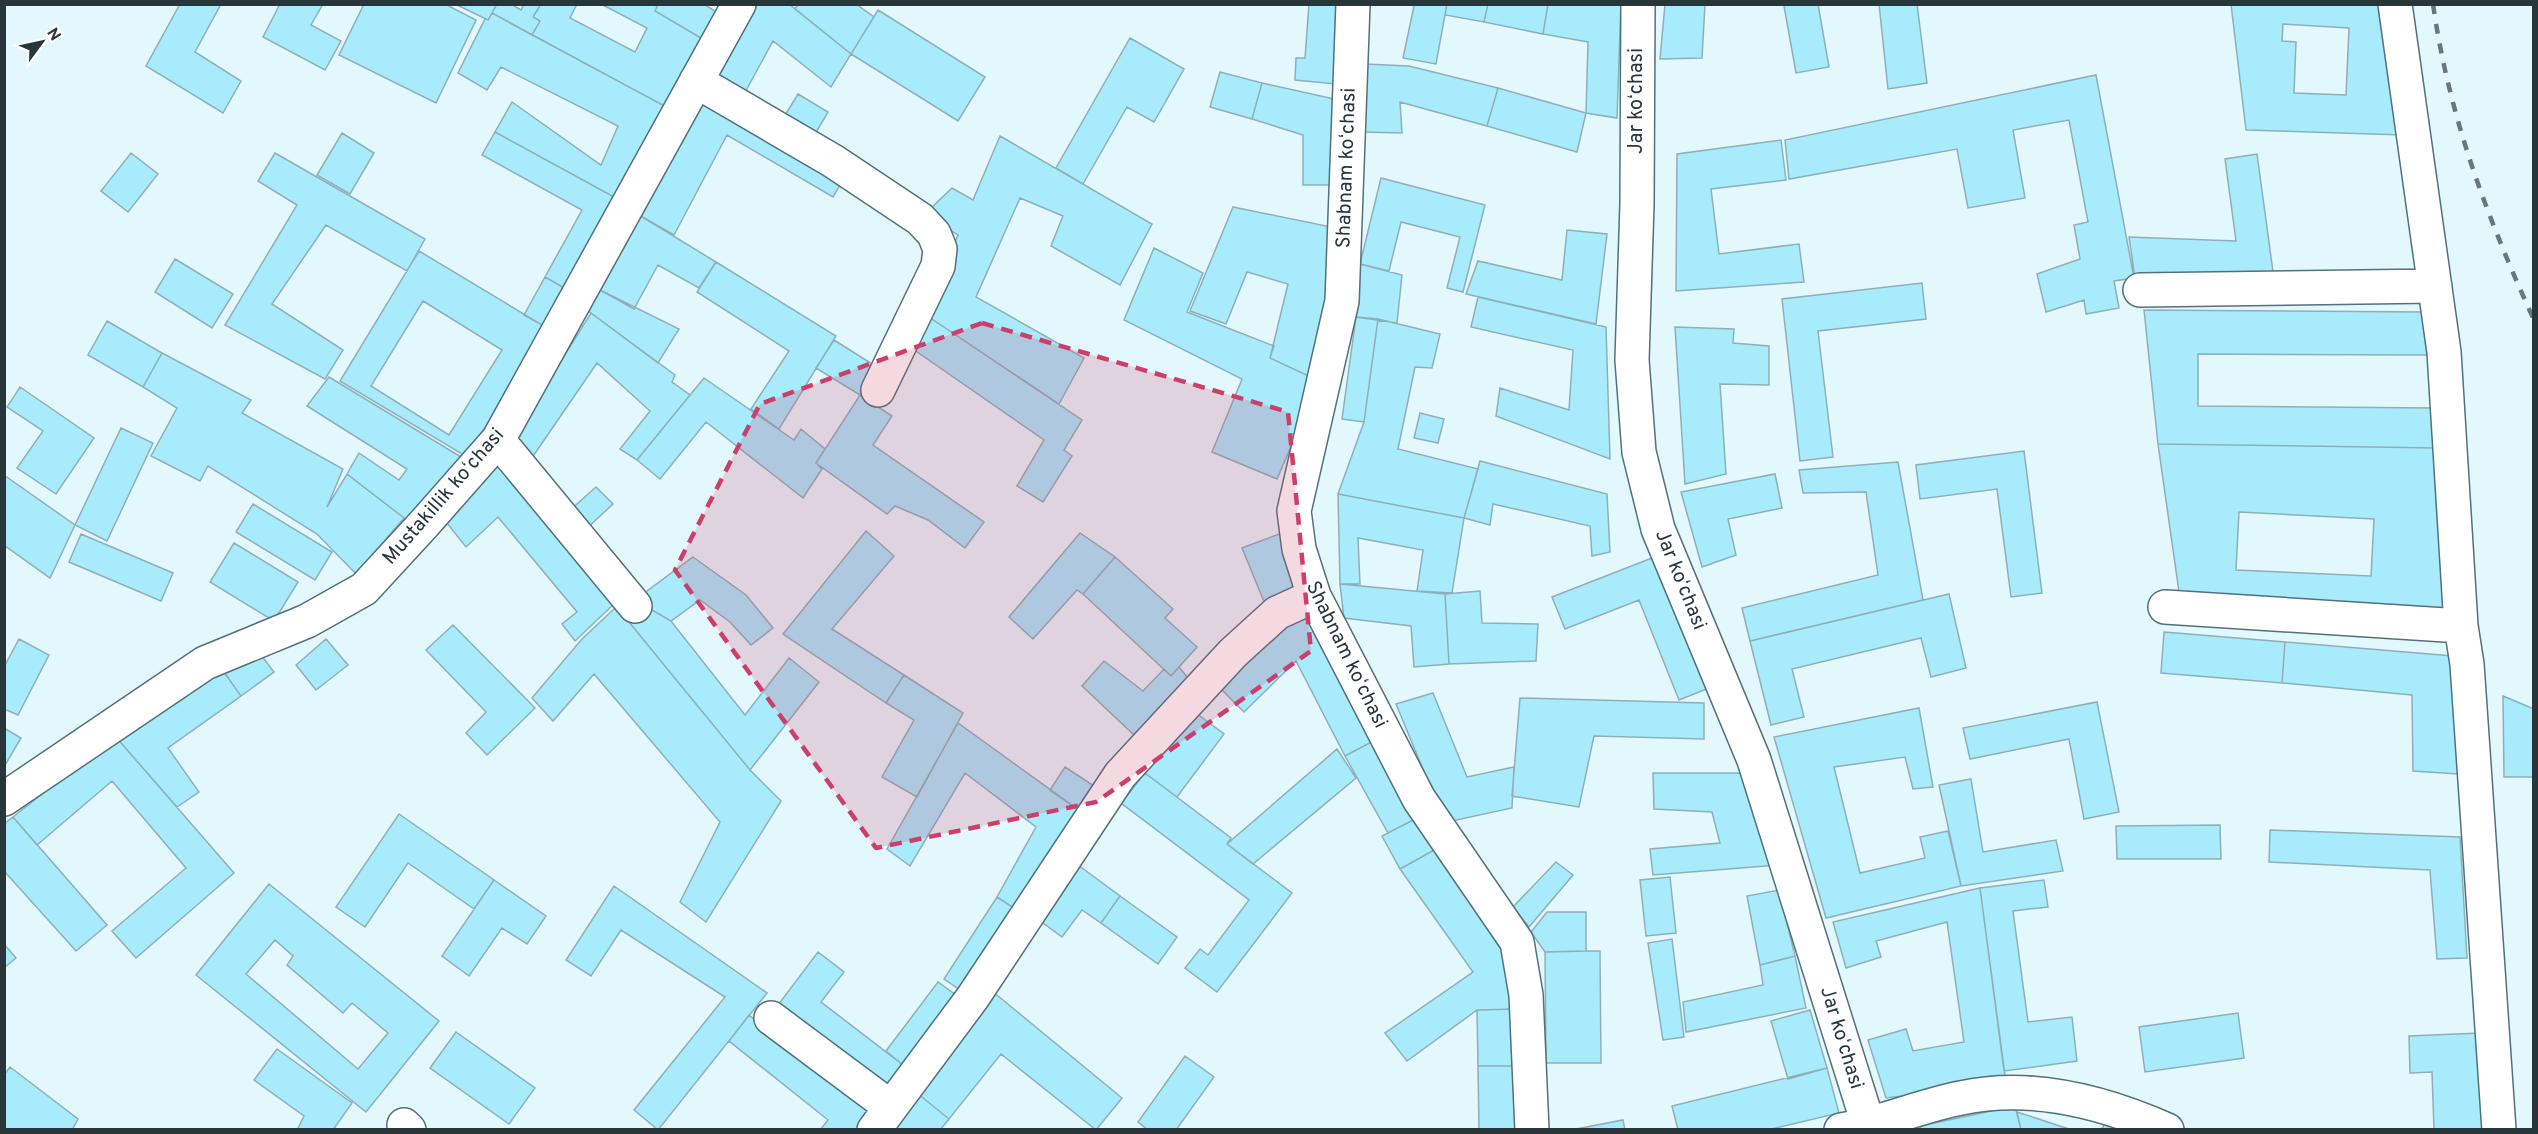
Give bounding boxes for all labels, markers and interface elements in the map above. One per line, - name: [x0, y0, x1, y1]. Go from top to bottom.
- north arrow: [12, 12, 72, 72]
- text: N: [41, 25, 64, 45]
- street label: Jar koʻchasi: [1624, 48, 1650, 154]
- street label: Shabnam koʻchasi: [1331, 87, 1363, 249]
- street label: Mustakillik koʻchasi: [377, 423, 511, 571]
- street label: Jar koʻchasi: [1648, 526, 1712, 634]
- street label: Shabnam koʻchasi: [1299, 577, 1393, 733]
- street label: Jar koʻchasi: [1813, 983, 1869, 1093]

